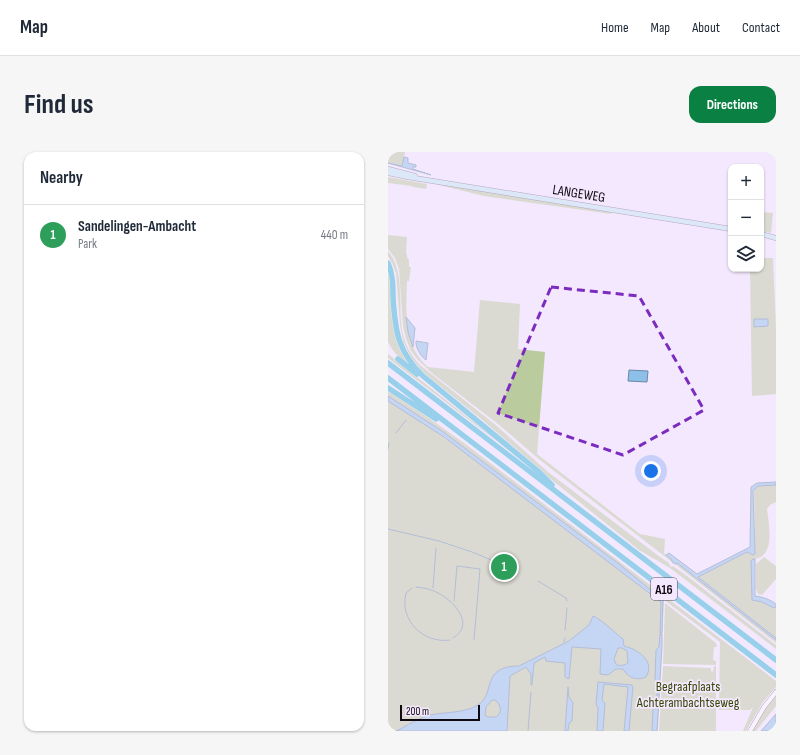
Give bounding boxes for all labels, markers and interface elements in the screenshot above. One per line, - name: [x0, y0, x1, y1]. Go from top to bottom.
- text: Map: [20, 16, 48, 39]
- text: Home: [601, 19, 629, 36]
- text: Map: [651, 19, 670, 36]
- text: About: [692, 19, 720, 36]
- text: Contact: [742, 19, 780, 36]
- button: Directions: [689, 86, 776, 123]
- text: Find us: [24, 88, 93, 121]
- map controls: [728, 164, 764, 272]
- button: +: [728, 164, 764, 200]
- text: Nearby: [40, 168, 83, 188]
- street label: LANGEWEG: [551, 181, 606, 206]
- button: −: [728, 200, 764, 236]
- text: Sandelingen-Ambacht: [78, 217, 196, 236]
- text: 1: [50, 227, 56, 243]
- text: 440 m: [321, 227, 348, 243]
- text: Park: [78, 236, 97, 252]
- button: layers: [728, 236, 764, 272]
- your location: [641, 461, 661, 481]
- pin: 1: [491, 552, 517, 582]
- road number: A16: [651, 578, 677, 600]
- park label: Begraafplaats Achterambachtseweg: [636, 678, 740, 711]
- scale bar: [400, 703, 480, 722]
- text: 200 m: [406, 705, 429, 718]

